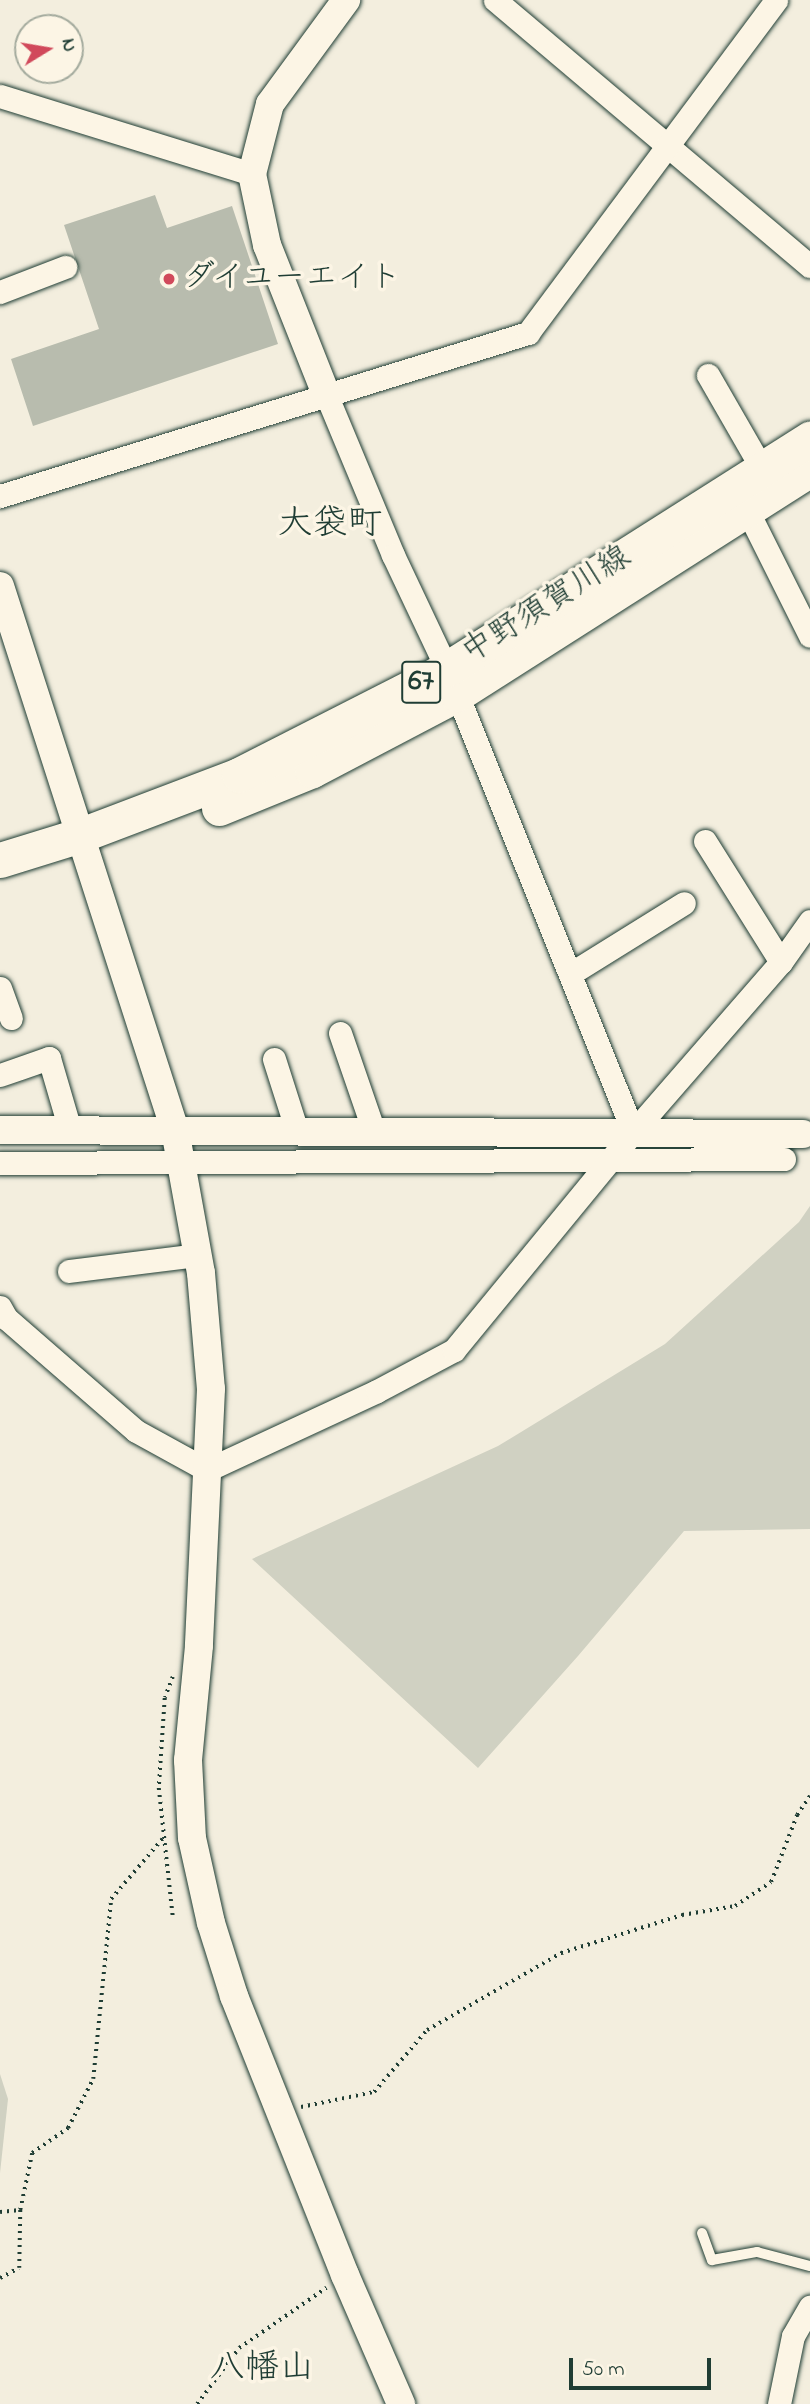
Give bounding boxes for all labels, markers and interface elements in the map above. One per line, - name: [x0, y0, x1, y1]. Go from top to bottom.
- north arrow: [14, 14, 84, 84]
- text: N: [54, 36, 83, 54]
- place label: ダイユーエイト: [183, 260, 406, 298]
- marker: ダイユーエイト: [161, 271, 177, 287]
- district label: 大袋町: [278, 504, 382, 546]
- street label: 中野須賀川線: [455, 539, 639, 673]
- road number: 67: [400, 656, 442, 708]
- scale bar: [572, 2344, 714, 2388]
- district label: 八幡山: [210, 2348, 314, 2390]
- text: 50 m: [582, 2355, 625, 2385]

